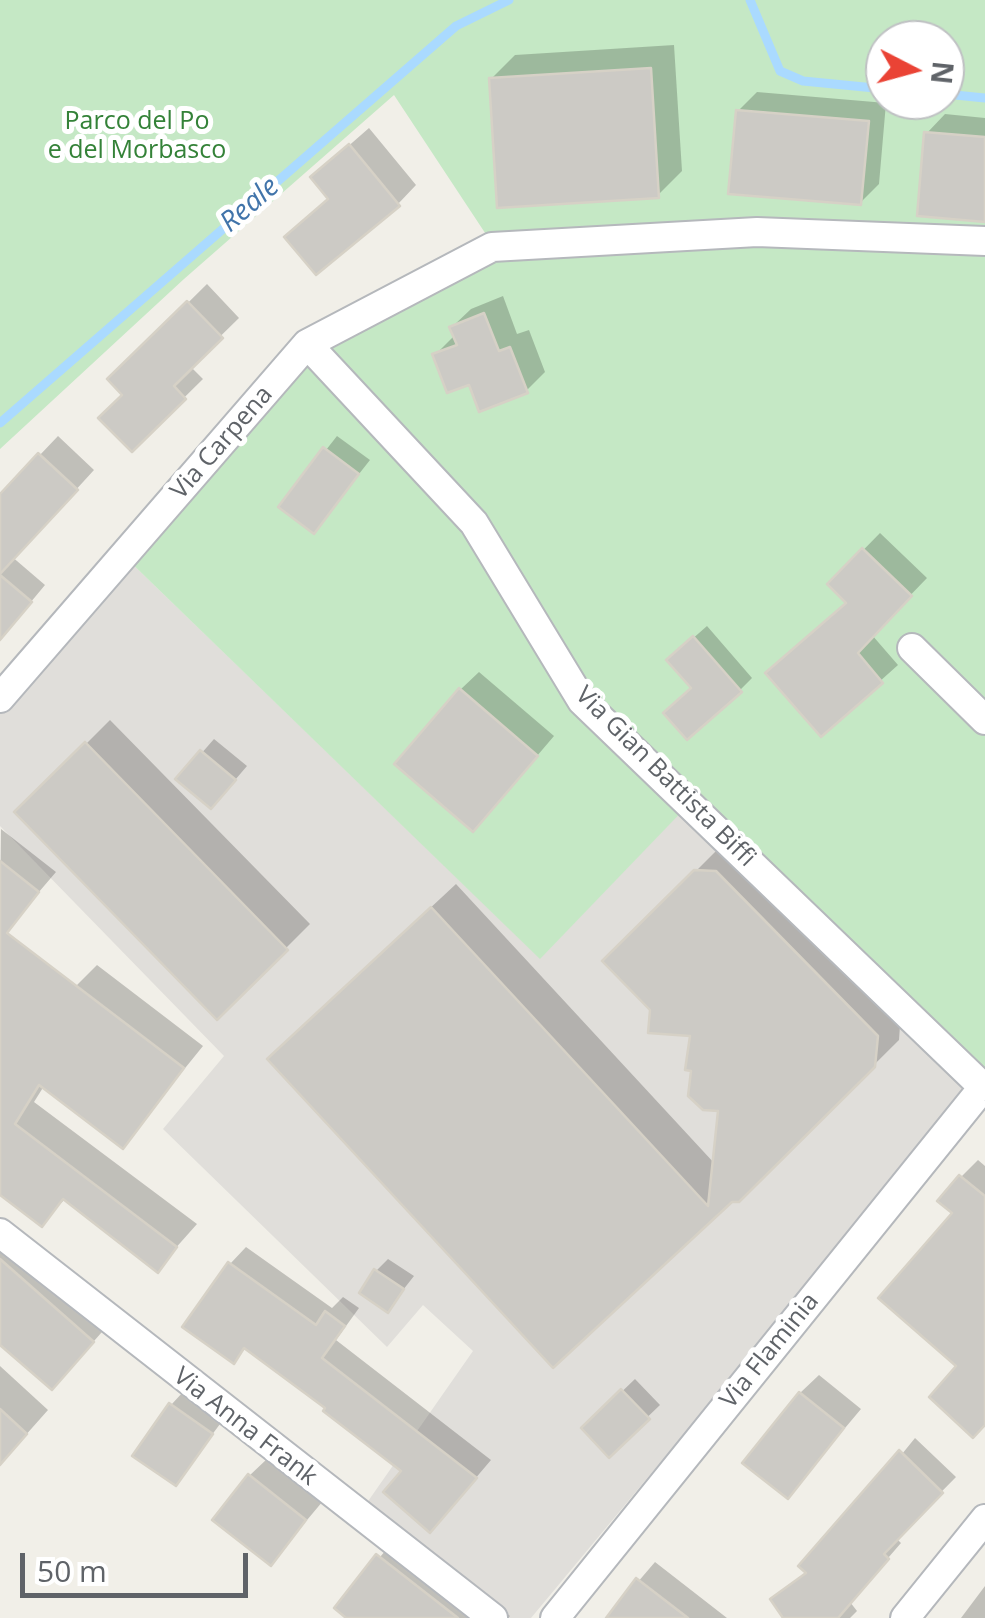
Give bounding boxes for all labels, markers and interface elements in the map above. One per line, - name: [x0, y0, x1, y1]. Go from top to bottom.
- north arrow: [865, 20, 965, 120]
- text: N: [923, 60, 963, 86]
- park label: Parco del Po e del Morbasco: [48, 107, 226, 166]
- water label: Reale: [214, 170, 286, 240]
- street label: Via Carpena: [165, 380, 279, 506]
- street label: Via Gian Battista Biffi: [569, 681, 761, 873]
- street label: Via Flaminia: [714, 1287, 826, 1415]
- street label: Via Anna Frank: [167, 1362, 323, 1492]
- scale bar: [25, 1533, 252, 1595]
- text: 50 m: [37, 1550, 107, 1591]

